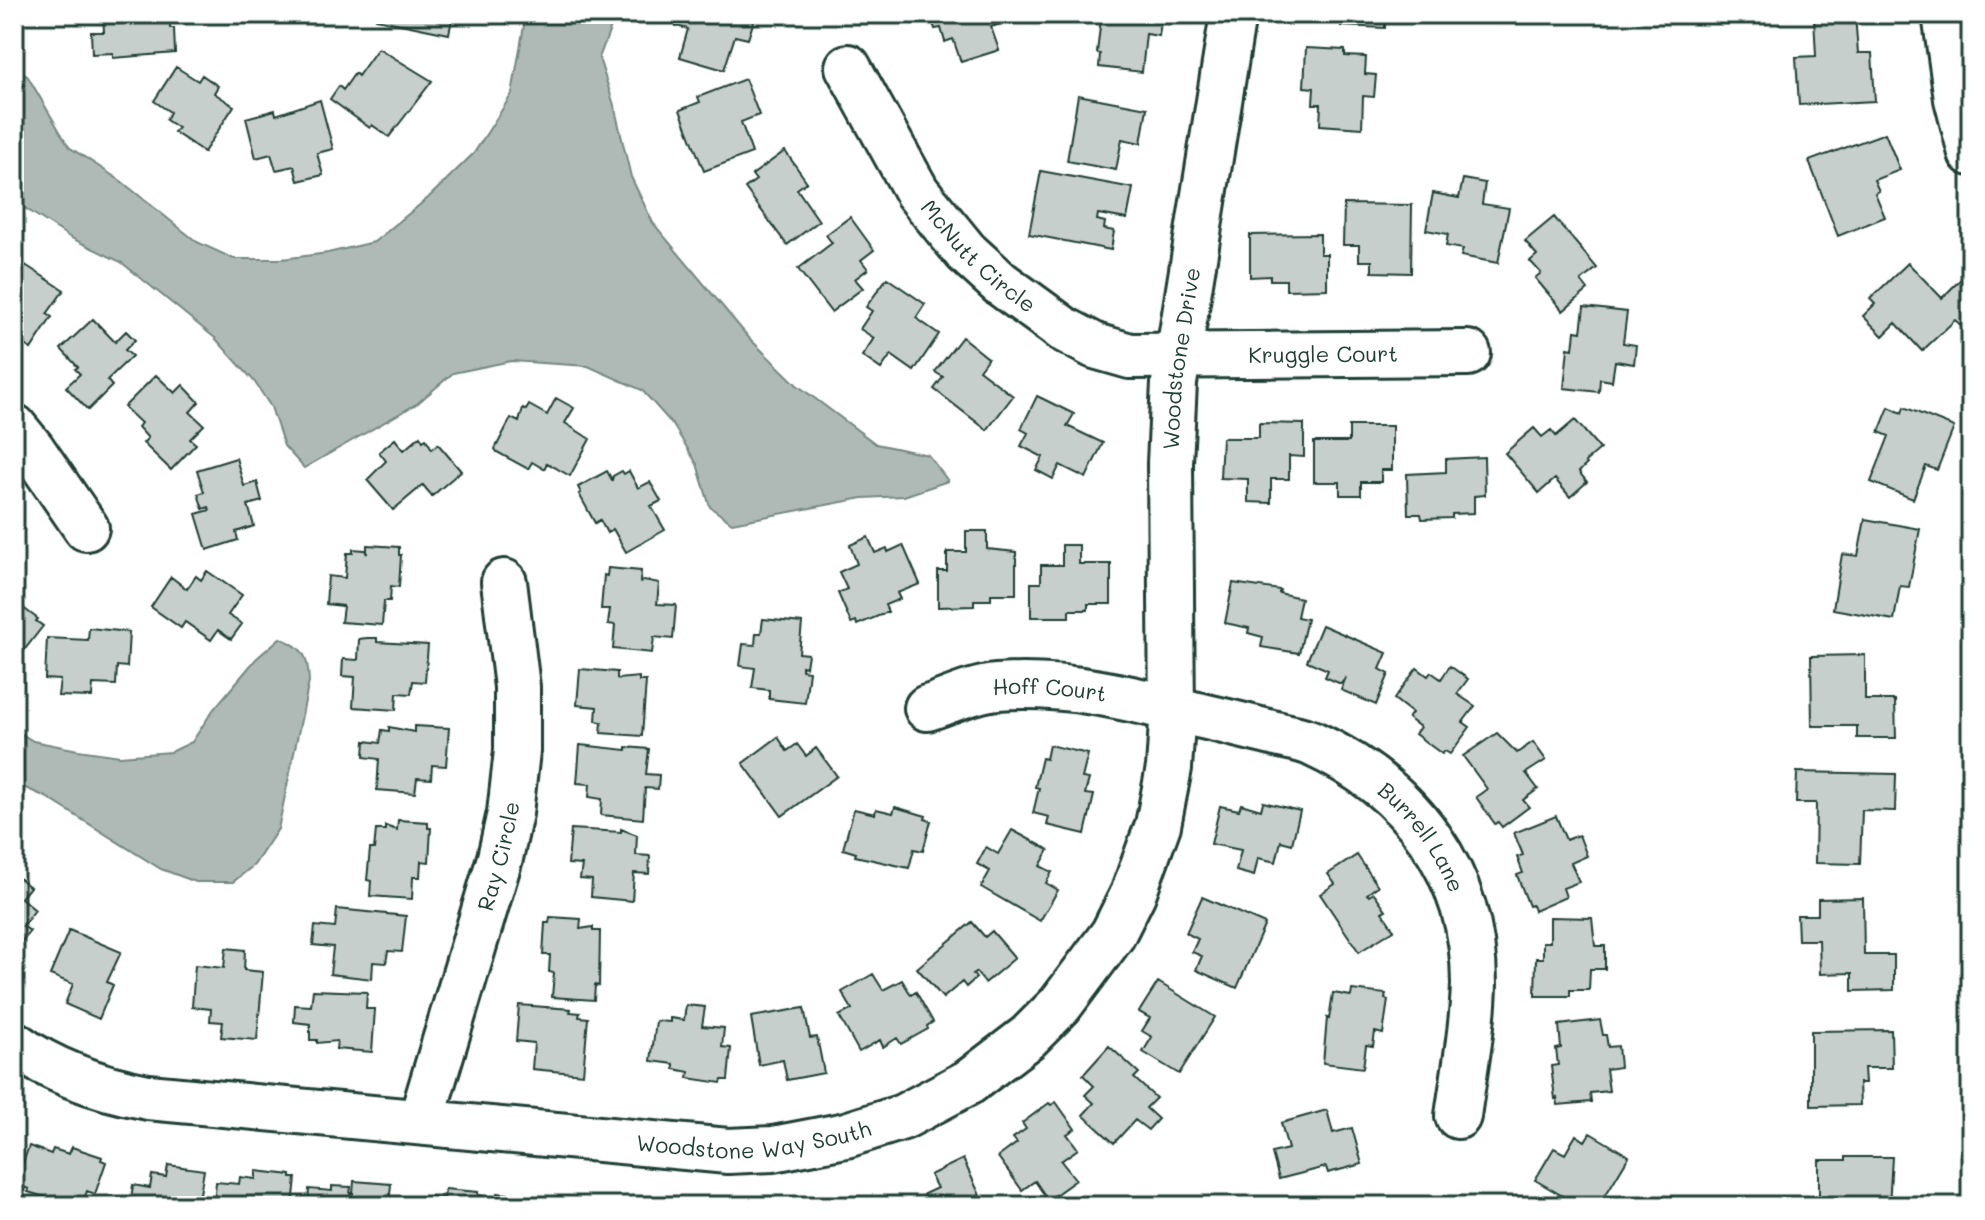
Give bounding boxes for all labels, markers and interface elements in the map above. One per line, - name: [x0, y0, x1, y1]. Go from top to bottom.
- street label: McNutt Circle: [915, 193, 1042, 319]
- street label: Woodstone Drive: [1156, 265, 1206, 451]
- street label: Kruggle Court: [1248, 339, 1398, 369]
- street label: Hoff Court: [992, 671, 1109, 708]
- street label: Burrell Lane: [1372, 775, 1472, 896]
- street label: Ray Circle: [470, 800, 525, 914]
- street label: Woodstone Way South: [635, 1113, 874, 1165]

